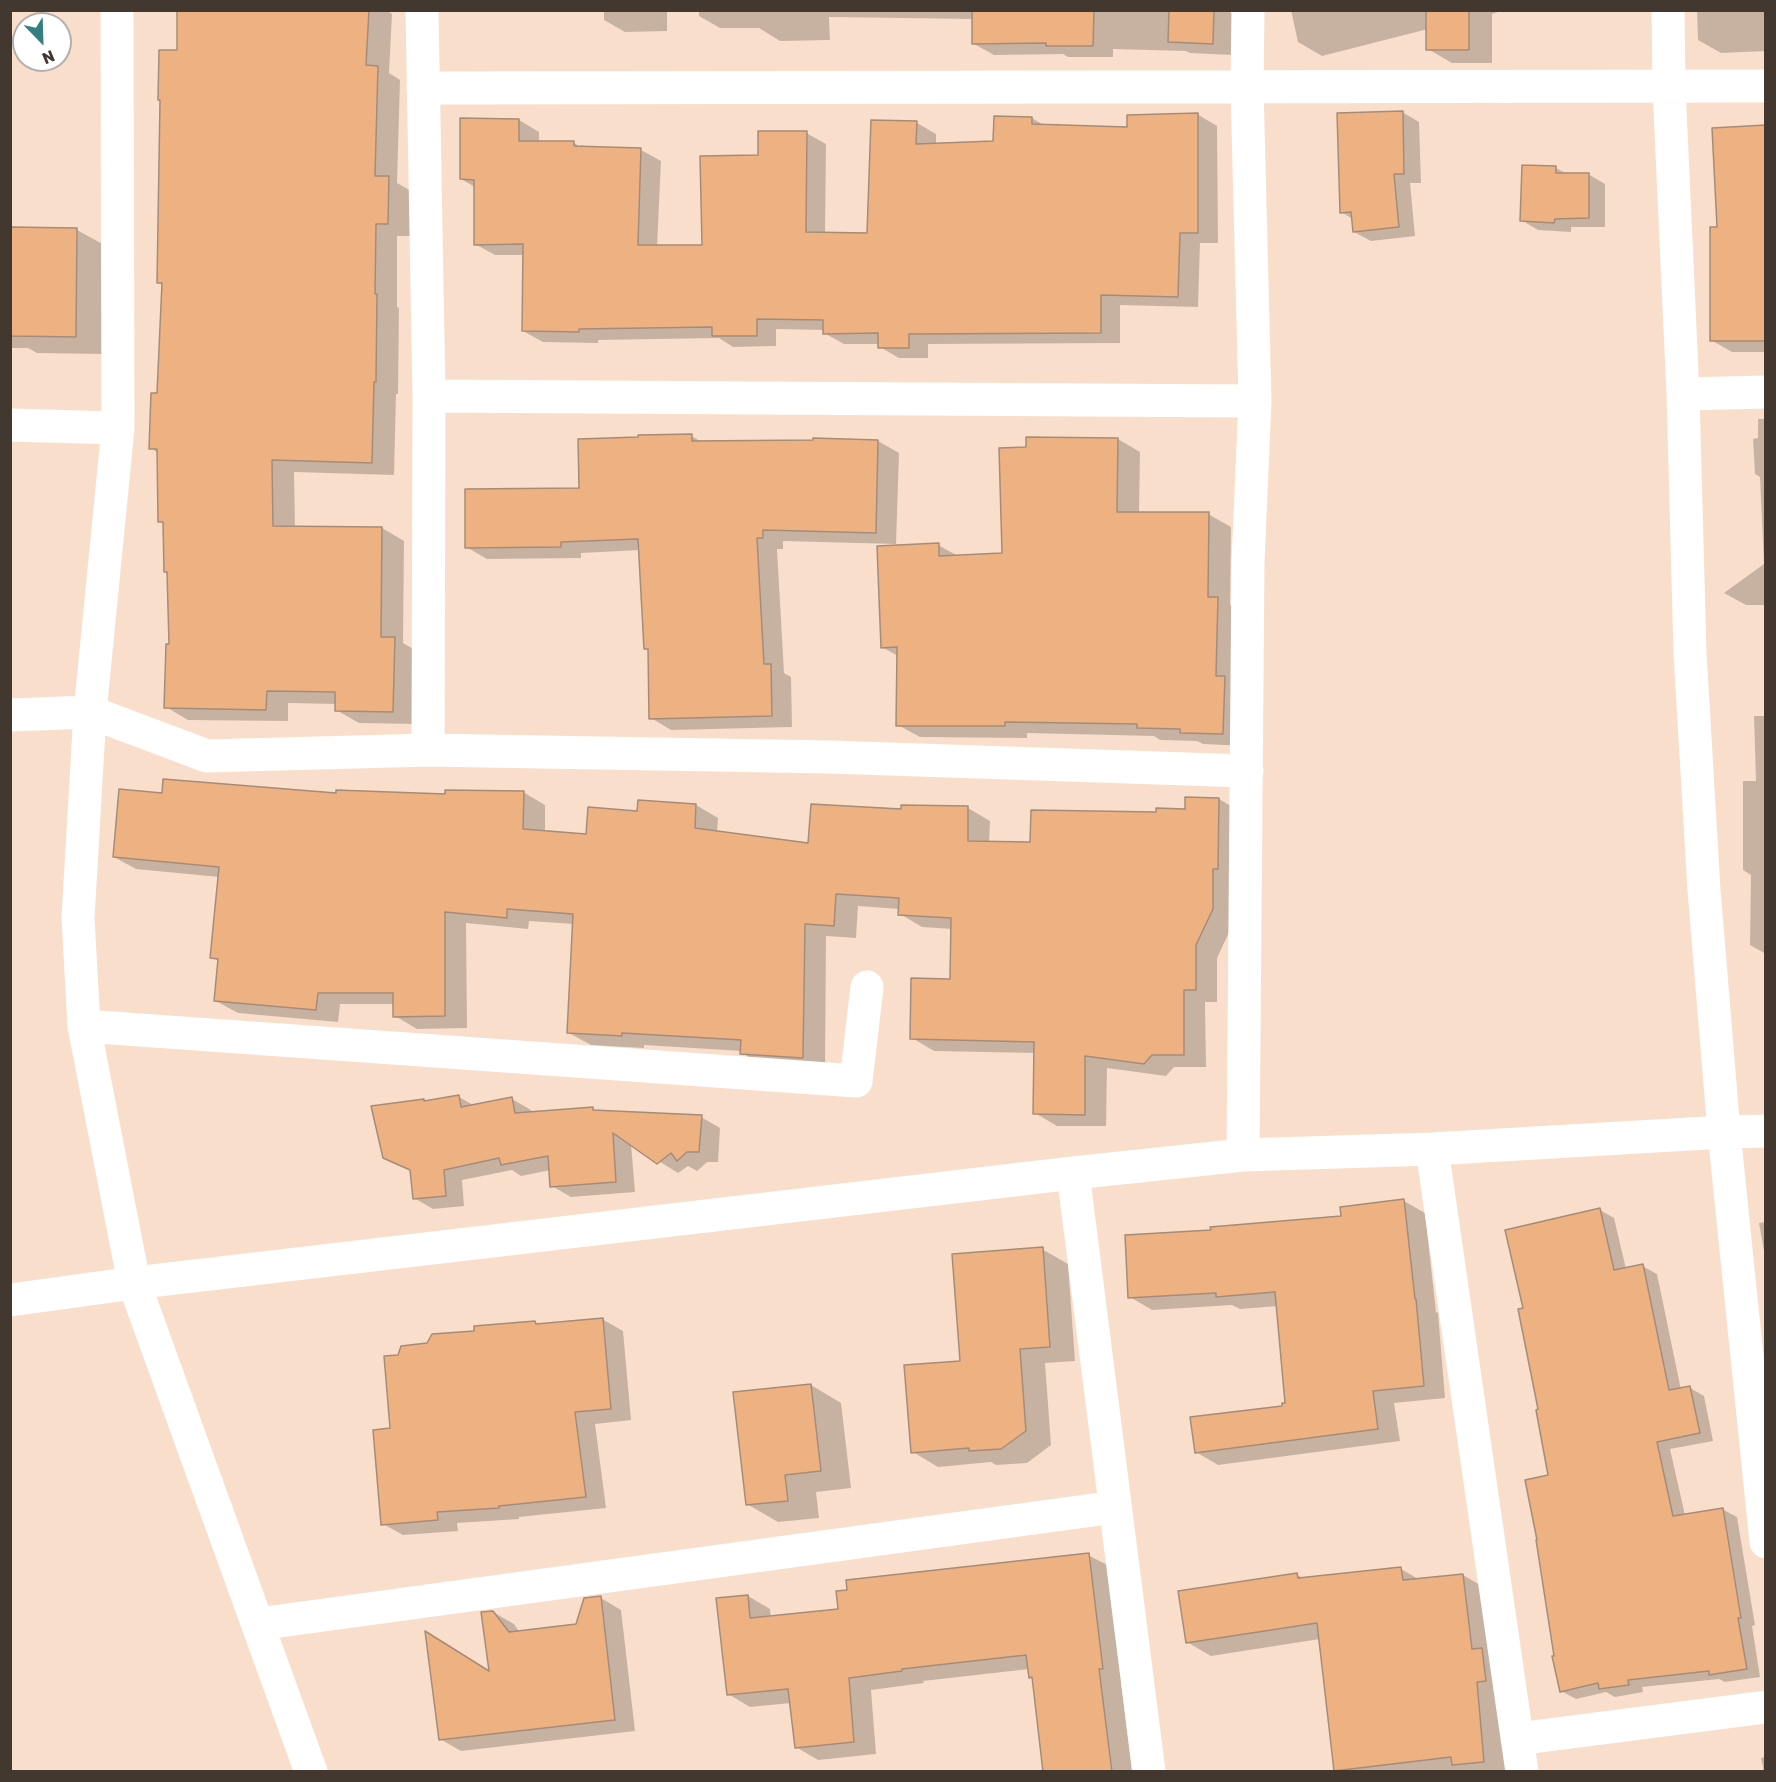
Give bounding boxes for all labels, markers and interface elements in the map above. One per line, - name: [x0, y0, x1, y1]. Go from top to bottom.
- north arrow: [12, 12, 72, 72]
- text: N: [39, 46, 57, 68]

